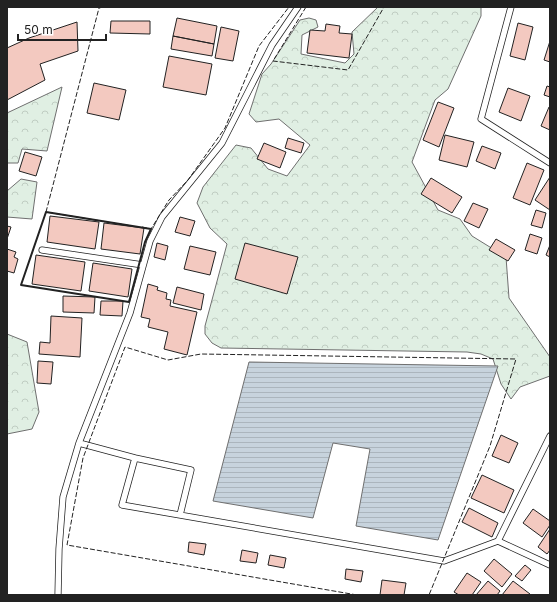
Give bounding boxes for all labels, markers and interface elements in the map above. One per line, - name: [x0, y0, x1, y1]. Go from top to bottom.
- scale bar: [18, 16, 106, 42]
- text: 50 m: [24, 22, 53, 37]

